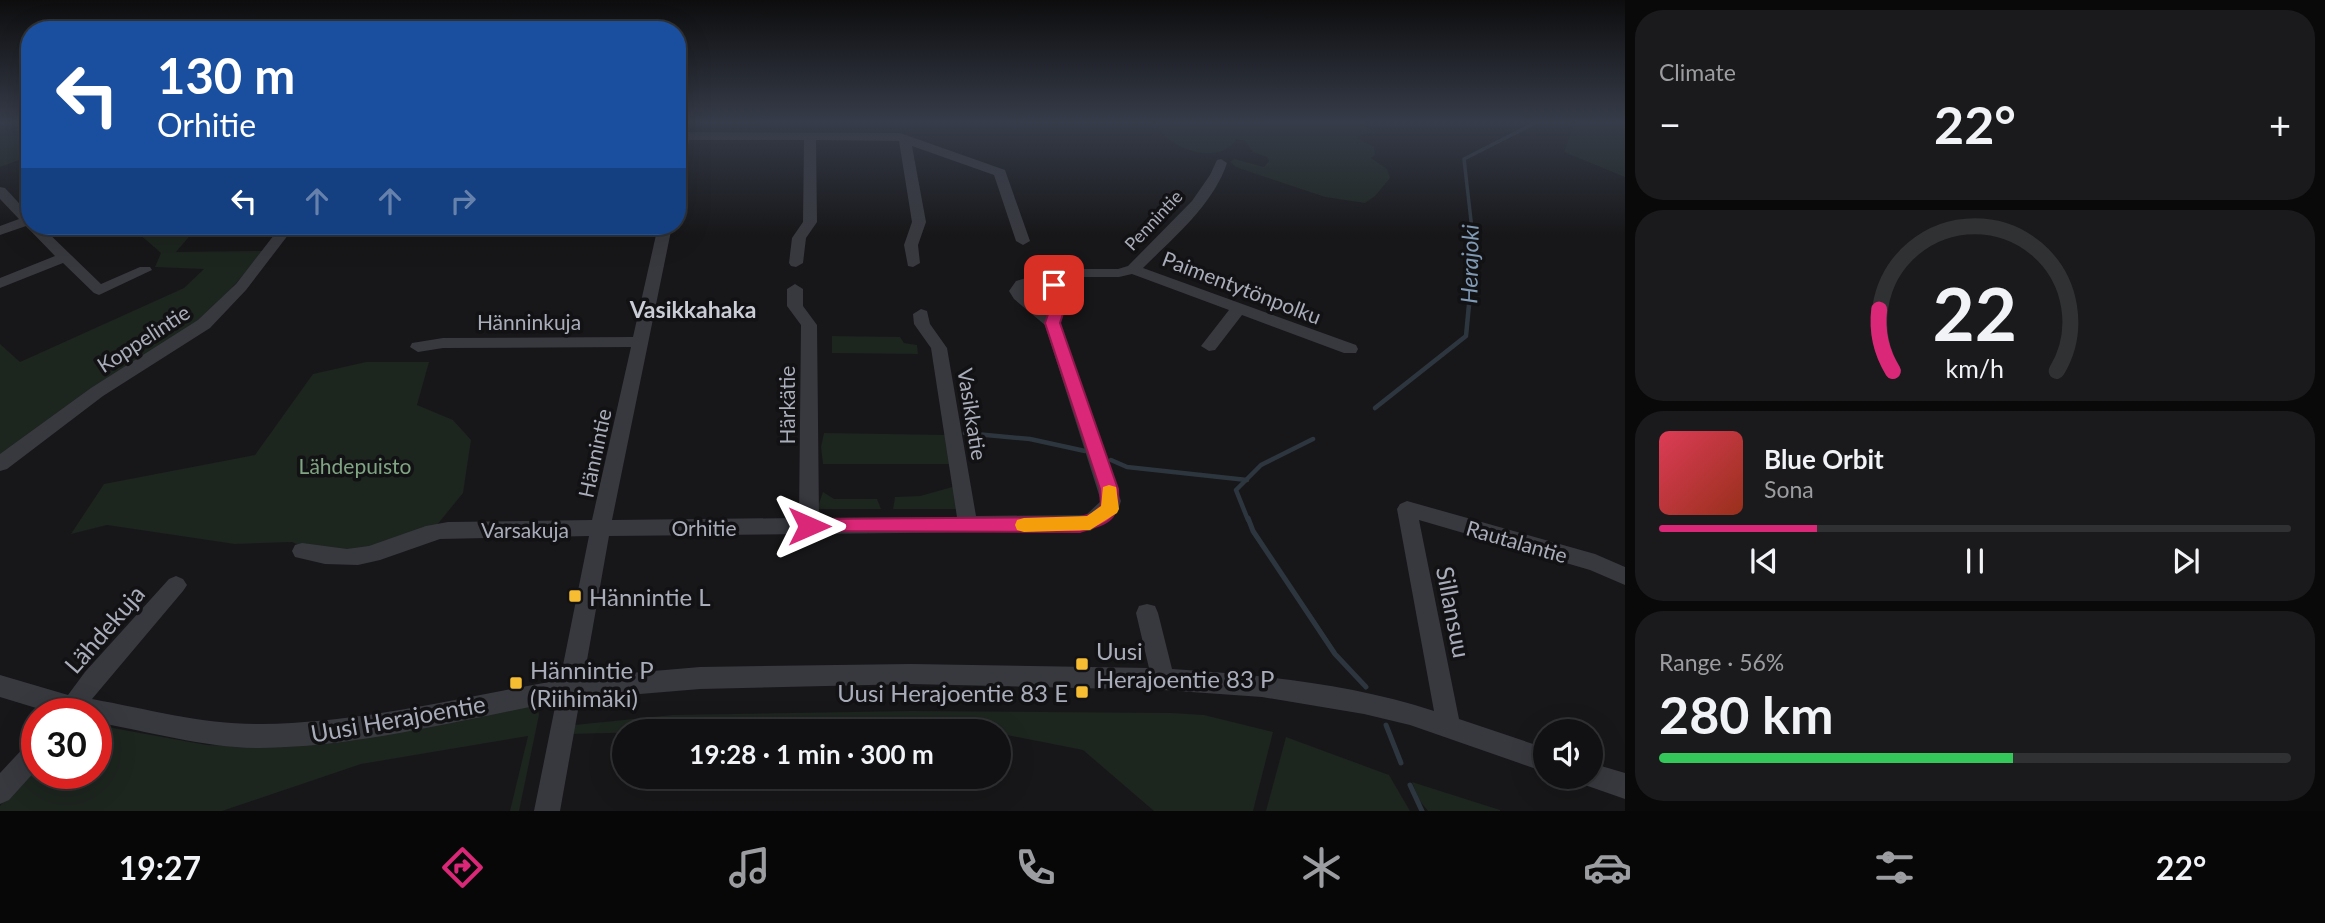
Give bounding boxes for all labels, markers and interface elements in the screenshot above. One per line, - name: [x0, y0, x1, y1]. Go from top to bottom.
- text: 130 m: [157, 46, 295, 104]
- icon: left: [42, 49, 133, 140]
- text: Climate: [1659, 58, 1736, 86]
- text: 22°: [1934, 93, 2016, 155]
- text: −: [1659, 101, 1681, 147]
- text: +: [2269, 101, 2291, 147]
- text: Orhitie: [157, 105, 256, 144]
- icon: left: [225, 182, 263, 220]
- icon: ahead: [298, 182, 336, 220]
- icon: ahead: [371, 182, 409, 220]
- icon: right: [444, 182, 482, 220]
- street label: Pennintie: [1119, 185, 1187, 255]
- water label: Herajoki: [1454, 224, 1484, 304]
- street label: Paimentytönpolku: [1159, 245, 1325, 329]
- pin: [1024, 255, 1084, 315]
- icon: arrive: [1035, 266, 1073, 304]
- text: 22: [1933, 270, 2017, 358]
- district label: Vasikkahaka: [629, 295, 756, 323]
- street label: Koppelintie: [92, 299, 194, 377]
- street label: Hänninkuja: [477, 309, 581, 334]
- text: km/h: [1946, 353, 2004, 383]
- street label: Härkätie: [774, 366, 799, 444]
- street label: Vasikkatie: [953, 366, 993, 462]
- street label: Hännintie: [572, 406, 616, 500]
- text: Blue Orbit: [1764, 443, 1884, 475]
- park label: Lähdepuisto: [299, 453, 411, 478]
- text: Sona: [1764, 475, 1814, 503]
- position arrow: [772, 489, 846, 563]
- street label: Orhitie: [671, 515, 737, 540]
- street label: Rautalantie: [1464, 515, 1570, 567]
- street label: Varsakuja: [481, 517, 569, 542]
- icon: previous: [1745, 542, 1783, 580]
- icon: pause: [1956, 542, 1994, 580]
- icon: next: [2167, 542, 2205, 580]
- street label: Sillansuu: [1431, 564, 1477, 660]
- street label: Lähdekuja: [58, 579, 150, 679]
- place label: Hännintie L: [589, 582, 711, 611]
- marker: Hännintie L: [567, 588, 583, 604]
- place label: Uusi Herajoentie 83 P: [1096, 636, 1274, 693]
- text: Range · 56%: [1659, 648, 1784, 676]
- place label: Hännintie P (Riihimäki): [530, 655, 654, 712]
- marker: Uusi Herajoentie 83 P: [1074, 656, 1090, 672]
- marker: Hännintie P (Riihimäki): [508, 675, 524, 691]
- place label: Uusi Herajoentie 83 E: [837, 678, 1068, 707]
- text: 280 km: [1659, 683, 1833, 745]
- marker: Uusi Herajoentie 83 E: [1074, 684, 1090, 700]
- street label: Uusi Herajoentie: [308, 688, 488, 748]
- speed limit sign: 30: [21, 698, 112, 789]
- map controls: [1533, 719, 1603, 789]
- button: sound: [1533, 719, 1603, 789]
- text: 19:28 · 1 min · 300 m: [689, 738, 934, 770]
- icon: directions: [438, 843, 487, 892]
- icon: music: [725, 843, 774, 892]
- icon: phone: [1011, 843, 1060, 892]
- icon: climate: [1297, 843, 1346, 892]
- icon: car: [1583, 843, 1632, 892]
- icon: filters: [1870, 843, 1919, 892]
- text: 19:27: [119, 848, 201, 887]
- text: 22°: [2156, 848, 2206, 887]

